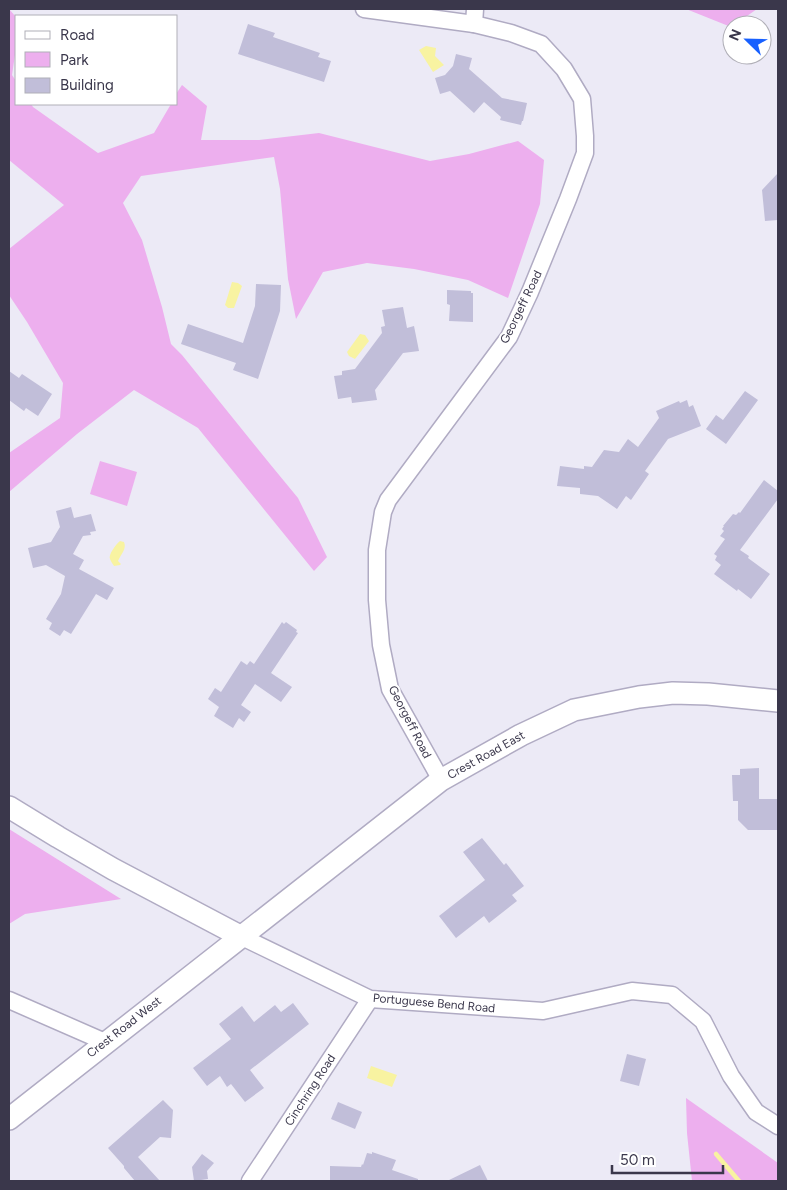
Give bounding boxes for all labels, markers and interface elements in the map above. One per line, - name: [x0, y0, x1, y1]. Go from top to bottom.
- legend: [15, 15, 178, 105]
- north arrow: [722, 15, 772, 65]
- text: Road: [60, 26, 95, 44]
- text: N: [726, 27, 745, 43]
- text: Park: [60, 51, 89, 69]
- text: Building: [60, 76, 114, 94]
- street label: Georgeff Road: [497, 268, 545, 346]
- street label: Georgeff Road: [386, 683, 434, 761]
- street label: Crest Road East: [445, 728, 528, 782]
- street label: Portuguese Bend Road: [372, 991, 496, 1015]
- street label: Crest Road West: [84, 993, 164, 1060]
- street label: Cinchring Road: [282, 1052, 338, 1128]
- scale bar: [612, 1142, 723, 1174]
- text: 50 m: [620, 1151, 655, 1169]

